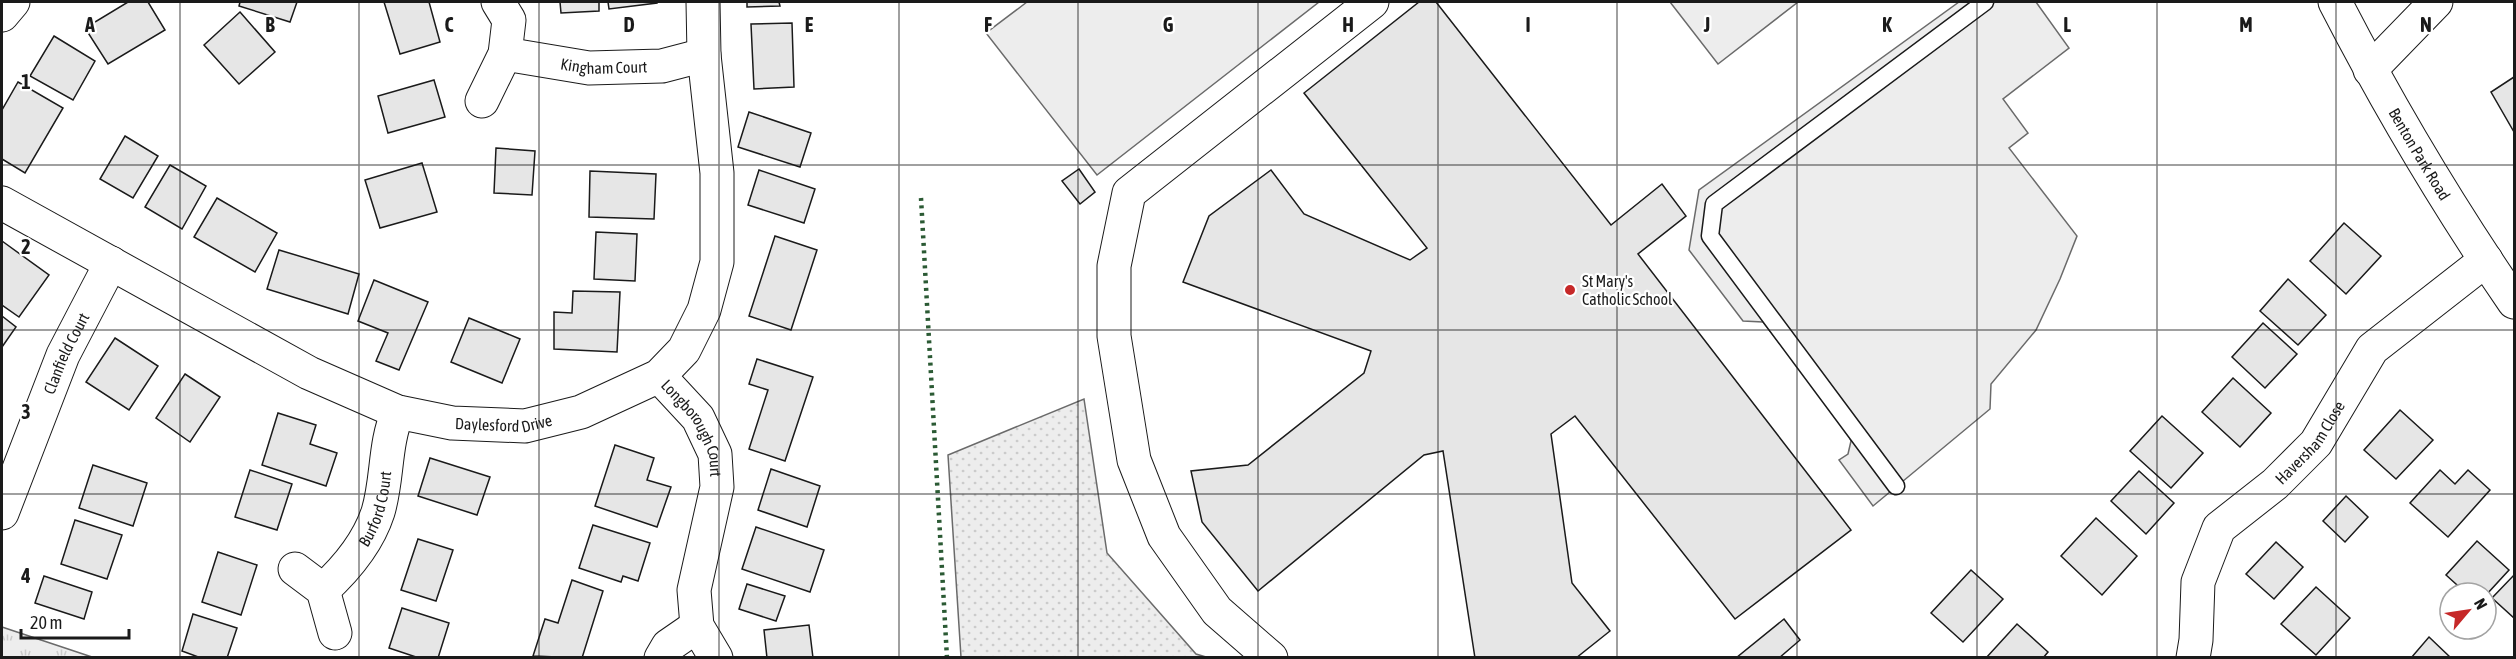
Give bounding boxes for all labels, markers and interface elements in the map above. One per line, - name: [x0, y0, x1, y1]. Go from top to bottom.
- text: A: [84, 13, 95, 36]
- text: B: [265, 13, 275, 36]
- text: C: [445, 13, 454, 36]
- text: D: [623, 13, 635, 36]
- text: E: [805, 13, 814, 36]
- text: F: [984, 13, 992, 36]
- text: G: [1163, 13, 1174, 36]
- text: H: [1342, 13, 1354, 36]
- text: I: [1525, 13, 1531, 36]
- text: J: [1703, 13, 1710, 36]
- text: K: [1882, 13, 1892, 36]
- text: L: [2063, 13, 2071, 36]
- text: M: [2239, 13, 2253, 36]
- text: N: [2420, 13, 2432, 36]
- street label: Kingham Court: [559, 54, 648, 77]
- text: 1: [21, 70, 31, 93]
- street label: Benton Park Road: [2385, 105, 2454, 203]
- text: 2: [21, 235, 31, 258]
- place label: St Mary's Catholic School: [1582, 272, 1673, 308]
- marker: St Mary's Catholic School: [1563, 283, 1577, 297]
- street label: Clanfield Court: [40, 309, 93, 397]
- street label: Longborough Court: [658, 376, 725, 478]
- street label: Haversham Close: [2271, 398, 2348, 488]
- text: 3: [21, 400, 31, 423]
- street label: Daylesford Drive: [455, 411, 554, 436]
- street label: Burford Court: [355, 470, 394, 550]
- text: 4: [20, 564, 31, 587]
- north arrow: [2438, 581, 2498, 641]
- text: N: [2471, 595, 2491, 612]
- scale bar: [21, 602, 129, 640]
- text: 20 m: [30, 612, 62, 633]

